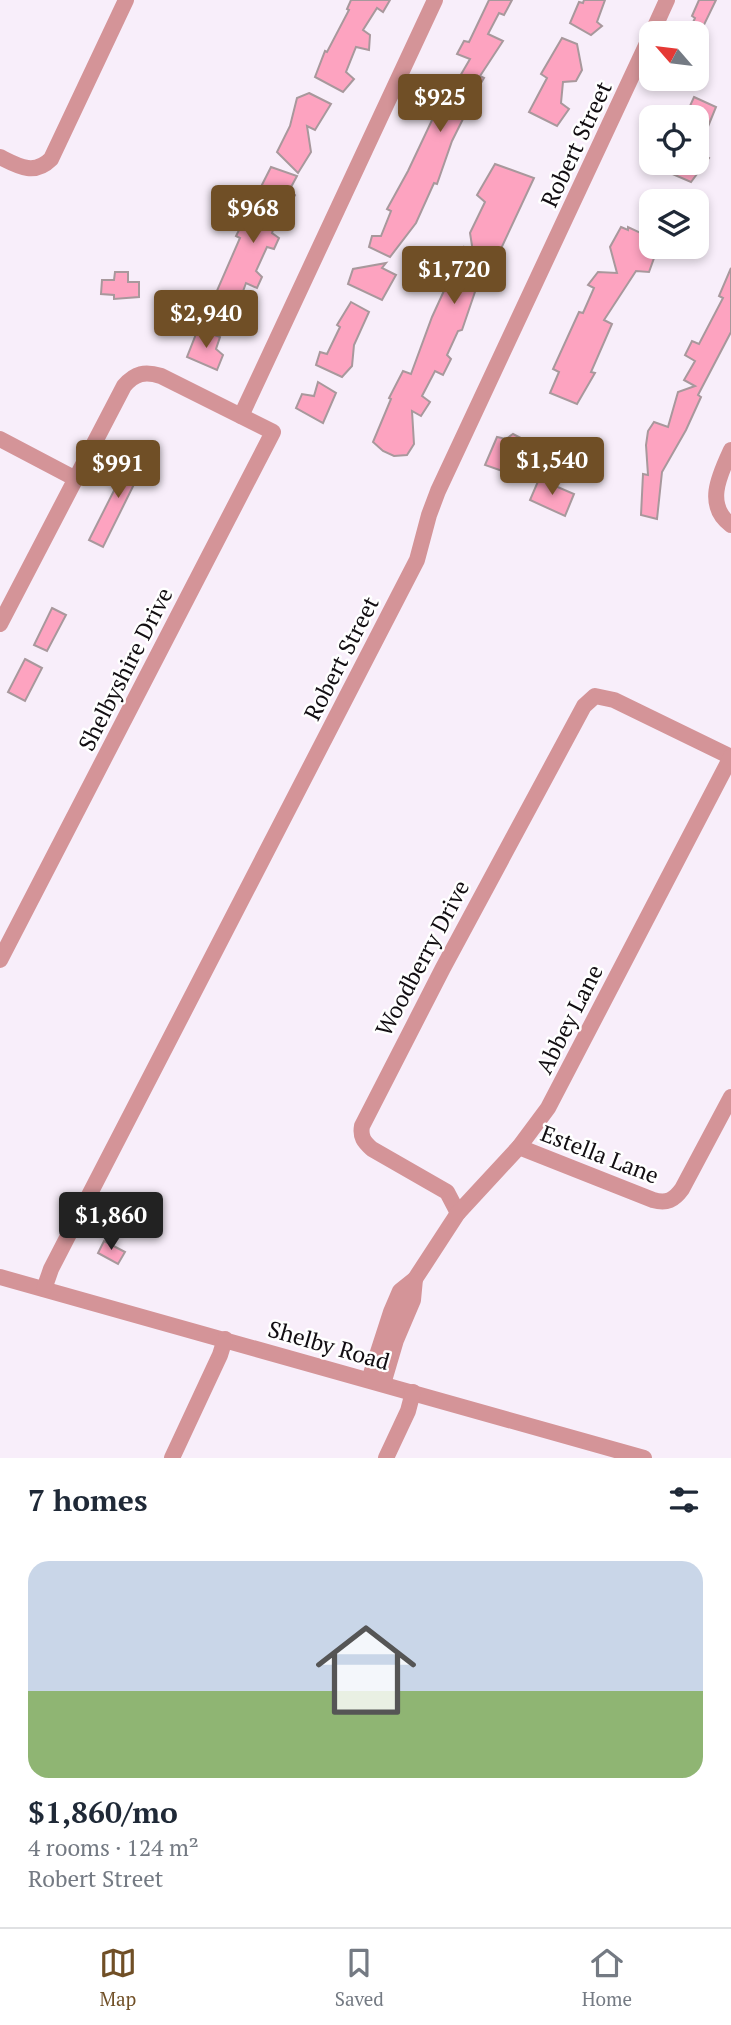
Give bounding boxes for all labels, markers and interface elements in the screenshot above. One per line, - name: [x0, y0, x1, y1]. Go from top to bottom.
- north arrow: [639, 21, 709, 91]
- map controls: [639, 21, 709, 259]
- pin: $925: [399, 74, 481, 134]
- street label: Robert Street: [533, 76, 619, 212]
- text: $925: [414, 81, 466, 112]
- button: locate: [639, 105, 709, 175]
- pin: $968: [212, 186, 294, 245]
- button: layers: [639, 189, 709, 259]
- text: $968: [227, 192, 279, 223]
- pin: $1,720: [397, 246, 511, 306]
- text: $1,720: [418, 253, 490, 284]
- pin: $2,940: [149, 290, 263, 350]
- text: $2,940: [170, 297, 242, 328]
- pin: $1,540: [495, 438, 609, 497]
- pin: $991: [77, 440, 159, 500]
- text: $1,540: [516, 444, 588, 475]
- text: $991: [92, 447, 144, 478]
- street label: Shelbyshire Drive: [70, 582, 180, 756]
- street label: Robert Street: [296, 590, 386, 725]
- street label: Woodberry Drive: [368, 875, 476, 1041]
- street label: Abbey Lane: [528, 959, 610, 1079]
- street label: Estella Lane: [537, 1117, 663, 1191]
- pin: $1,860: [54, 1192, 168, 1252]
- text: $1,860: [75, 1199, 147, 1230]
- street label: Shelby Road: [265, 1313, 394, 1377]
- text: 7 homes: [28, 1480, 147, 1520]
- icon: filters: [665, 1481, 703, 1519]
- icon: home: [303, 1607, 429, 1733]
- text: $1,860/mo: [28, 1792, 178, 1832]
- text: 4 rooms · 124 m²: [28, 1832, 199, 1863]
- text: Robert Street: [28, 1863, 163, 1894]
- tab: Map: [99, 1944, 137, 2011]
- tab: Saved: [335, 1944, 384, 2011]
- tab: Home: [582, 1944, 632, 2011]

